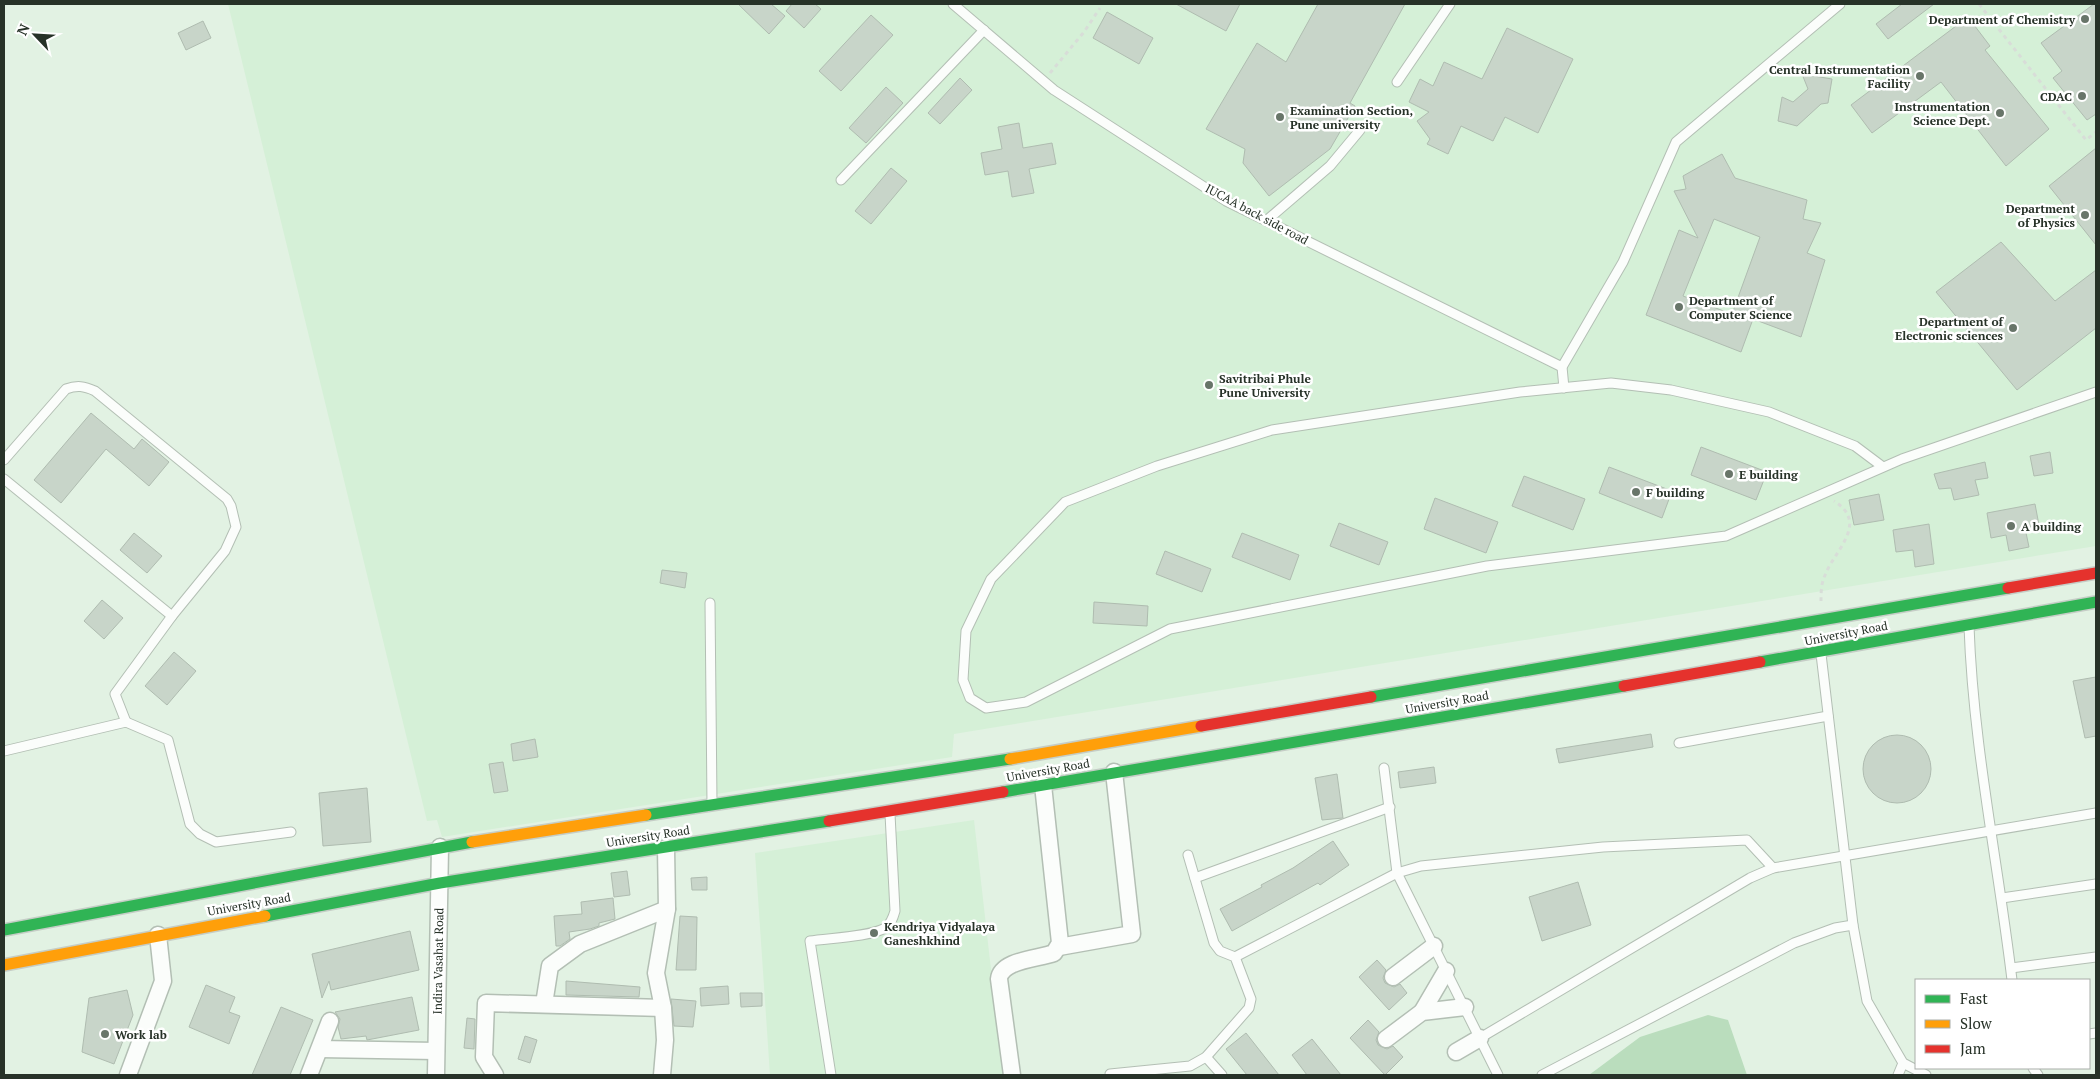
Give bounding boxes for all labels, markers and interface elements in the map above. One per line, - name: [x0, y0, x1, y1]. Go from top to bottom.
- north arrow: [10, 10, 60, 60]
- place label: Department of Chemistry: [1929, 12, 2076, 27]
- marker: Department of Chemistry: [2079, 13, 2091, 25]
- text: N: [12, 20, 34, 38]
- place label: Central Instrumentation Facility: [1769, 62, 1911, 91]
- marker: Central Instrumentation Facility: [1914, 70, 1926, 82]
- place label: CDAC: [2040, 89, 2072, 104]
- marker: CDAC: [2076, 90, 2088, 102]
- place label: Instrumentation Science Dept.: [1895, 99, 1990, 128]
- place label: Examination Section, Pune university: [1290, 103, 1413, 132]
- marker: Instrumentation Science Dept.: [1994, 107, 2006, 119]
- marker: Examination Section, Pune university: [1274, 111, 1286, 123]
- street label: IUCAA back side road: [1203, 181, 1311, 248]
- place label: Department of Physics: [2006, 201, 2076, 230]
- marker: Department of Physics: [2079, 209, 2091, 221]
- place label: Department of Computer Science: [1689, 293, 1792, 322]
- marker: Department of Computer Science: [1673, 301, 1685, 313]
- place label: Department of Electronic sciences: [1895, 314, 2005, 343]
- marker: Department of Electronic sciences: [2007, 322, 2019, 334]
- place label: Savitribai Phule Pune University: [1219, 371, 1312, 400]
- marker: Savitribai Phule Pune University: [1203, 379, 1215, 391]
- place label: E building: [1739, 467, 1798, 482]
- marker: E building: [1723, 468, 1735, 480]
- place label: F building: [1646, 485, 1705, 500]
- marker: F building: [1630, 486, 1642, 498]
- place label: A building: [2021, 519, 2081, 534]
- marker: A building: [2005, 520, 2017, 532]
- street label: University Road: [1803, 618, 1889, 648]
- street label: University Road: [1404, 687, 1490, 717]
- street label: University Road: [1005, 755, 1091, 785]
- street label: University Road: [605, 822, 691, 850]
- street label: University Road: [206, 889, 292, 919]
- street label: Indira Vasahat Road: [430, 907, 446, 1014]
- place label: Kendriya Vidyalaya Ganeshkhind: [884, 919, 996, 948]
- marker: Kendriya Vidyalaya Ganeshkhind: [868, 927, 880, 939]
- legend: [1915, 979, 2090, 1069]
- text: Fast: [1960, 988, 1988, 1008]
- text: Slow: [1960, 1013, 1993, 1033]
- place label: Work lab: [115, 1027, 167, 1042]
- marker: Work lab: [99, 1028, 111, 1040]
- text: Jam: [1960, 1038, 1986, 1058]

